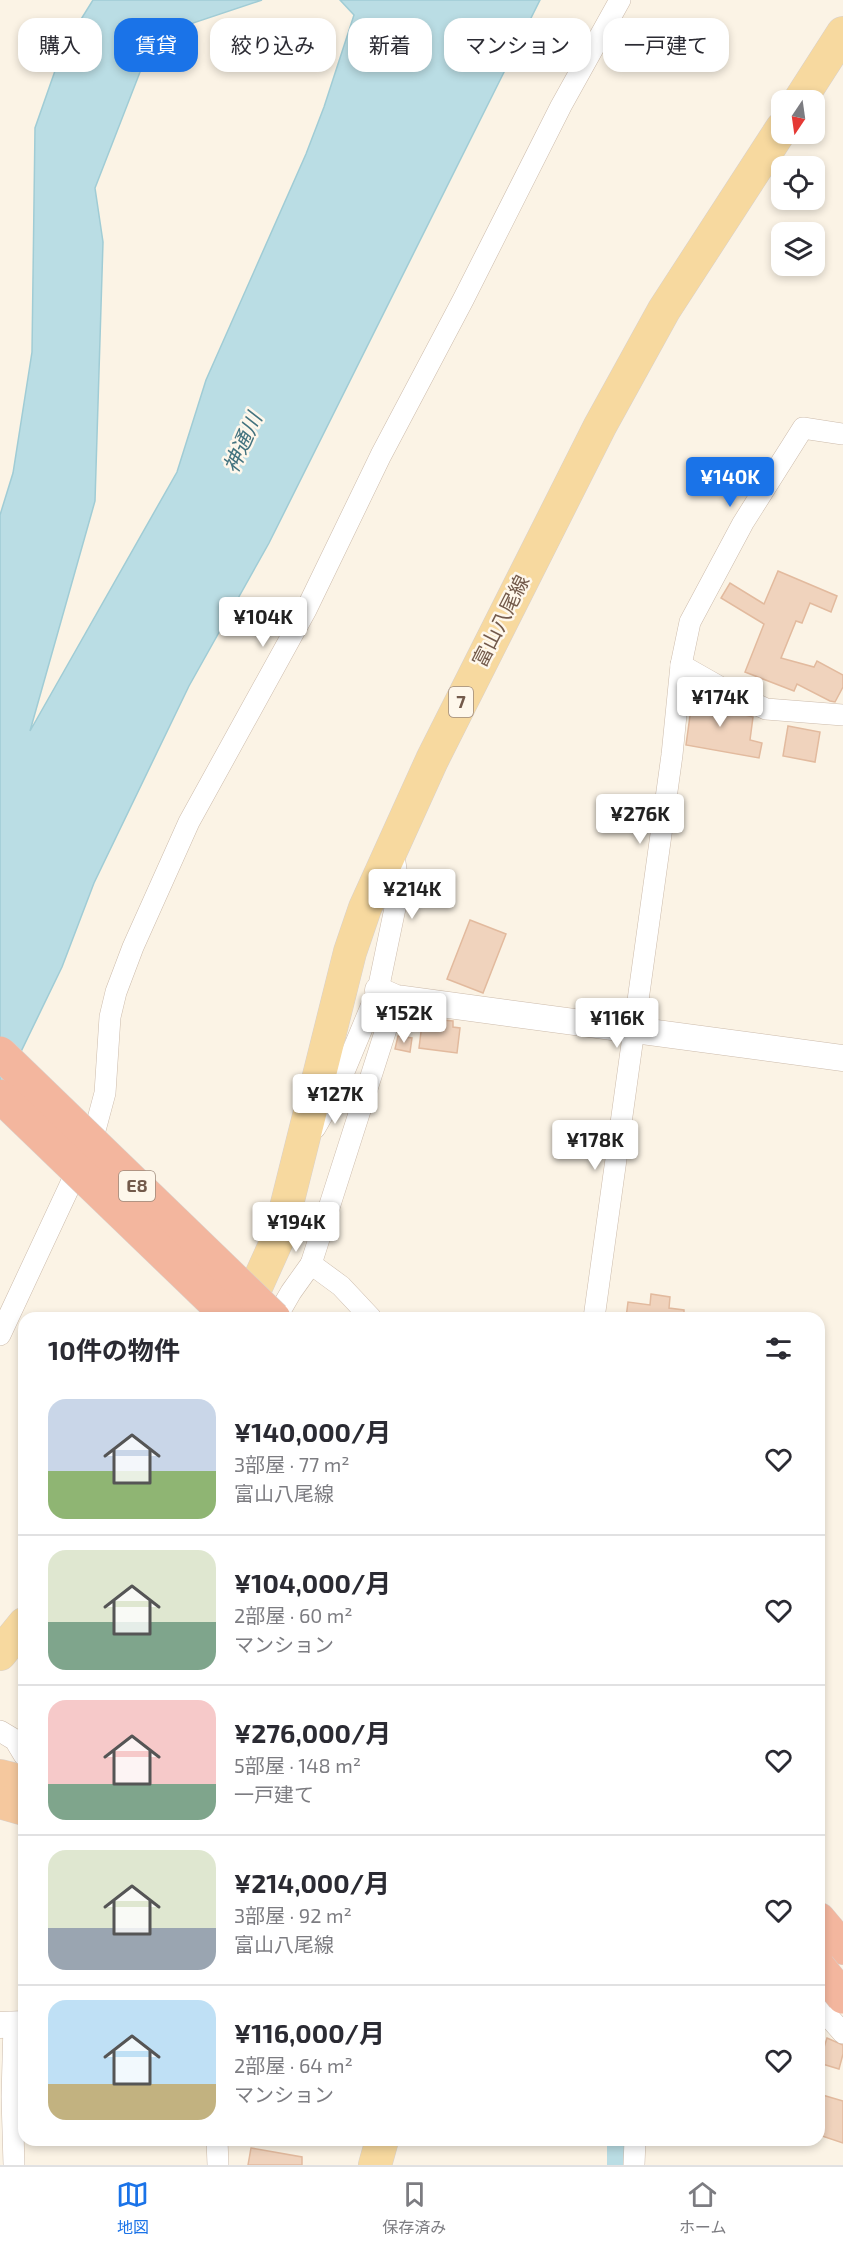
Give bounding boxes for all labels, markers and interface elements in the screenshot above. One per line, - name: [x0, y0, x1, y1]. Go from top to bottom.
- chip: 購入: [18, 18, 102, 72]
- chip: 賃貸: [114, 18, 198, 72]
- chip: 絞り込み: [210, 18, 336, 72]
- chip: 新着: [348, 18, 432, 72]
- chip: マンション: [444, 18, 591, 72]
- chip: 一戸建て: [603, 18, 729, 72]
- north arrow: [771, 90, 825, 144]
- map controls: [771, 90, 825, 276]
- button: locate: [771, 156, 825, 210]
- button: layers: [771, 222, 825, 276]
- water label: 神通川: [217, 407, 267, 476]
- pin: ¥140K: [688, 457, 772, 508]
- text: ¥140K: [700, 464, 760, 488]
- street label: 富山八尾線: [467, 571, 534, 671]
- pin: ¥104K: [221, 597, 305, 648]
- text: ¥104K: [233, 604, 293, 628]
- pin: ¥174K: [678, 677, 762, 728]
- text: ¥174K: [691, 684, 749, 708]
- road number: 7: [449, 687, 473, 717]
- pin: ¥276K: [598, 794, 682, 845]
- text: ¥276K: [610, 801, 670, 825]
- pin: ¥214K: [370, 869, 454, 920]
- text: ¥214K: [383, 876, 441, 900]
- pin: ¥152K: [362, 993, 446, 1044]
- pin: ¥116K: [575, 998, 659, 1049]
- text: ¥152K: [375, 1000, 433, 1024]
- text: ¥116K: [589, 1005, 645, 1029]
- pin: ¥127K: [293, 1074, 377, 1125]
- text: ¥127K: [307, 1081, 363, 1105]
- pin: ¥178K: [553, 1120, 637, 1171]
- text: ¥178K: [566, 1127, 624, 1151]
- road number: E8: [119, 1171, 155, 1201]
- pin: ¥194K: [254, 1202, 338, 1253]
- text: ¥194K: [266, 1209, 326, 1233]
- icon: filters: [762, 1332, 795, 1365]
- text: 10件の物件: [48, 1334, 180, 1365]
- text: ¥140,000/月: [234, 1416, 391, 1447]
- icon: home: [96, 1423, 168, 1495]
- icon: heart: [762, 1443, 795, 1476]
- text: 3部屋 · 77 m²: [234, 1452, 350, 1476]
- text: 富山八尾線: [234, 1481, 334, 1505]
- text: ¥104,000/月: [234, 1567, 391, 1598]
- icon: home: [96, 1574, 168, 1646]
- icon: heart: [762, 1594, 795, 1627]
- text: 2部屋 · 60 m²: [234, 1603, 353, 1627]
- text: マンション: [234, 1632, 334, 1656]
- text: ¥276,000/月: [234, 1717, 391, 1748]
- icon: home: [96, 1724, 168, 1796]
- icon: heart: [762, 1744, 795, 1777]
- text: 5部屋 · 148 m²: [234, 1753, 361, 1777]
- text: 一戸建て: [234, 1782, 314, 1806]
- text: ¥214,000/月: [234, 1867, 390, 1898]
- icon: home: [96, 1874, 168, 1946]
- icon: heart: [762, 1894, 795, 1927]
- text: 3部屋 · 92 m²: [234, 1903, 352, 1927]
- text: 富山八尾線: [234, 1932, 334, 1956]
- text: ¥116,000/月: [234, 2017, 385, 2048]
- icon: home: [96, 2024, 168, 2096]
- icon: heart: [762, 2044, 795, 2077]
- text: 2部屋 · 64 m²: [234, 2053, 353, 2077]
- text: マンション: [234, 2082, 334, 2106]
- tab: 地図: [116, 2178, 149, 2238]
- tab: 保存済み: [382, 2178, 446, 2238]
- tab: ホーム: [679, 2178, 727, 2238]

